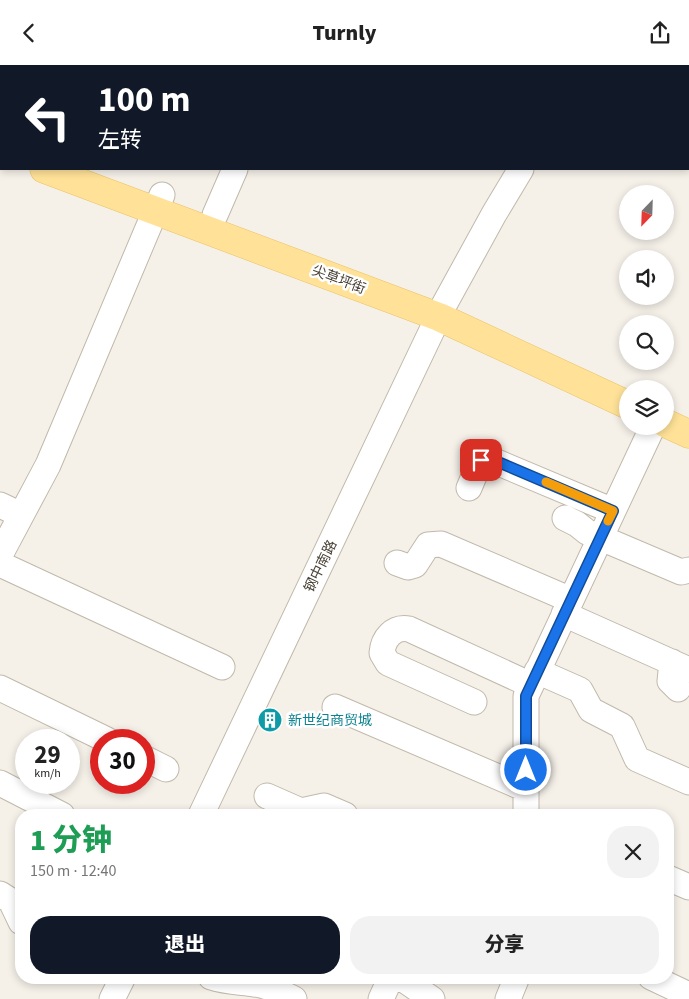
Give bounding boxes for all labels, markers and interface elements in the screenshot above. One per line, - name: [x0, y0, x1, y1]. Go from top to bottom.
- text: Turnly: [313, 17, 376, 49]
- icon: back: [15, 19, 43, 47]
- icon: share: [646, 19, 674, 47]
- text: 100 m: [98, 75, 190, 125]
- icon: left: [15, 85, 80, 150]
- text: 左转: [98, 124, 142, 156]
- north arrow: [619, 185, 674, 240]
- map controls: [619, 185, 674, 435]
- button: sound: [619, 250, 674, 305]
- street label: 尖草坪街: [309, 261, 368, 299]
- button: search: [619, 315, 674, 370]
- button: layers: [619, 380, 674, 435]
- pin: [460, 439, 502, 481]
- icon: arrive: [467, 446, 495, 474]
- street label: 钢中南路: [300, 537, 342, 596]
- building icon: 新世纪商贸城: [257, 707, 283, 733]
- place label: 新世纪商贸城: [288, 711, 372, 731]
- speed limit sign: 30: [90, 729, 155, 794]
- text: 29: [34, 737, 61, 773]
- position arrow: [499, 743, 551, 795]
- text: km/h: [34, 765, 61, 782]
- text: 1 分钟: [30, 819, 112, 862]
- button: close: [607, 826, 659, 878]
- text: 150 m · 12:40: [30, 860, 117, 882]
- button: 退出: [30, 916, 340, 974]
- button: 分享: [350, 916, 659, 974]

